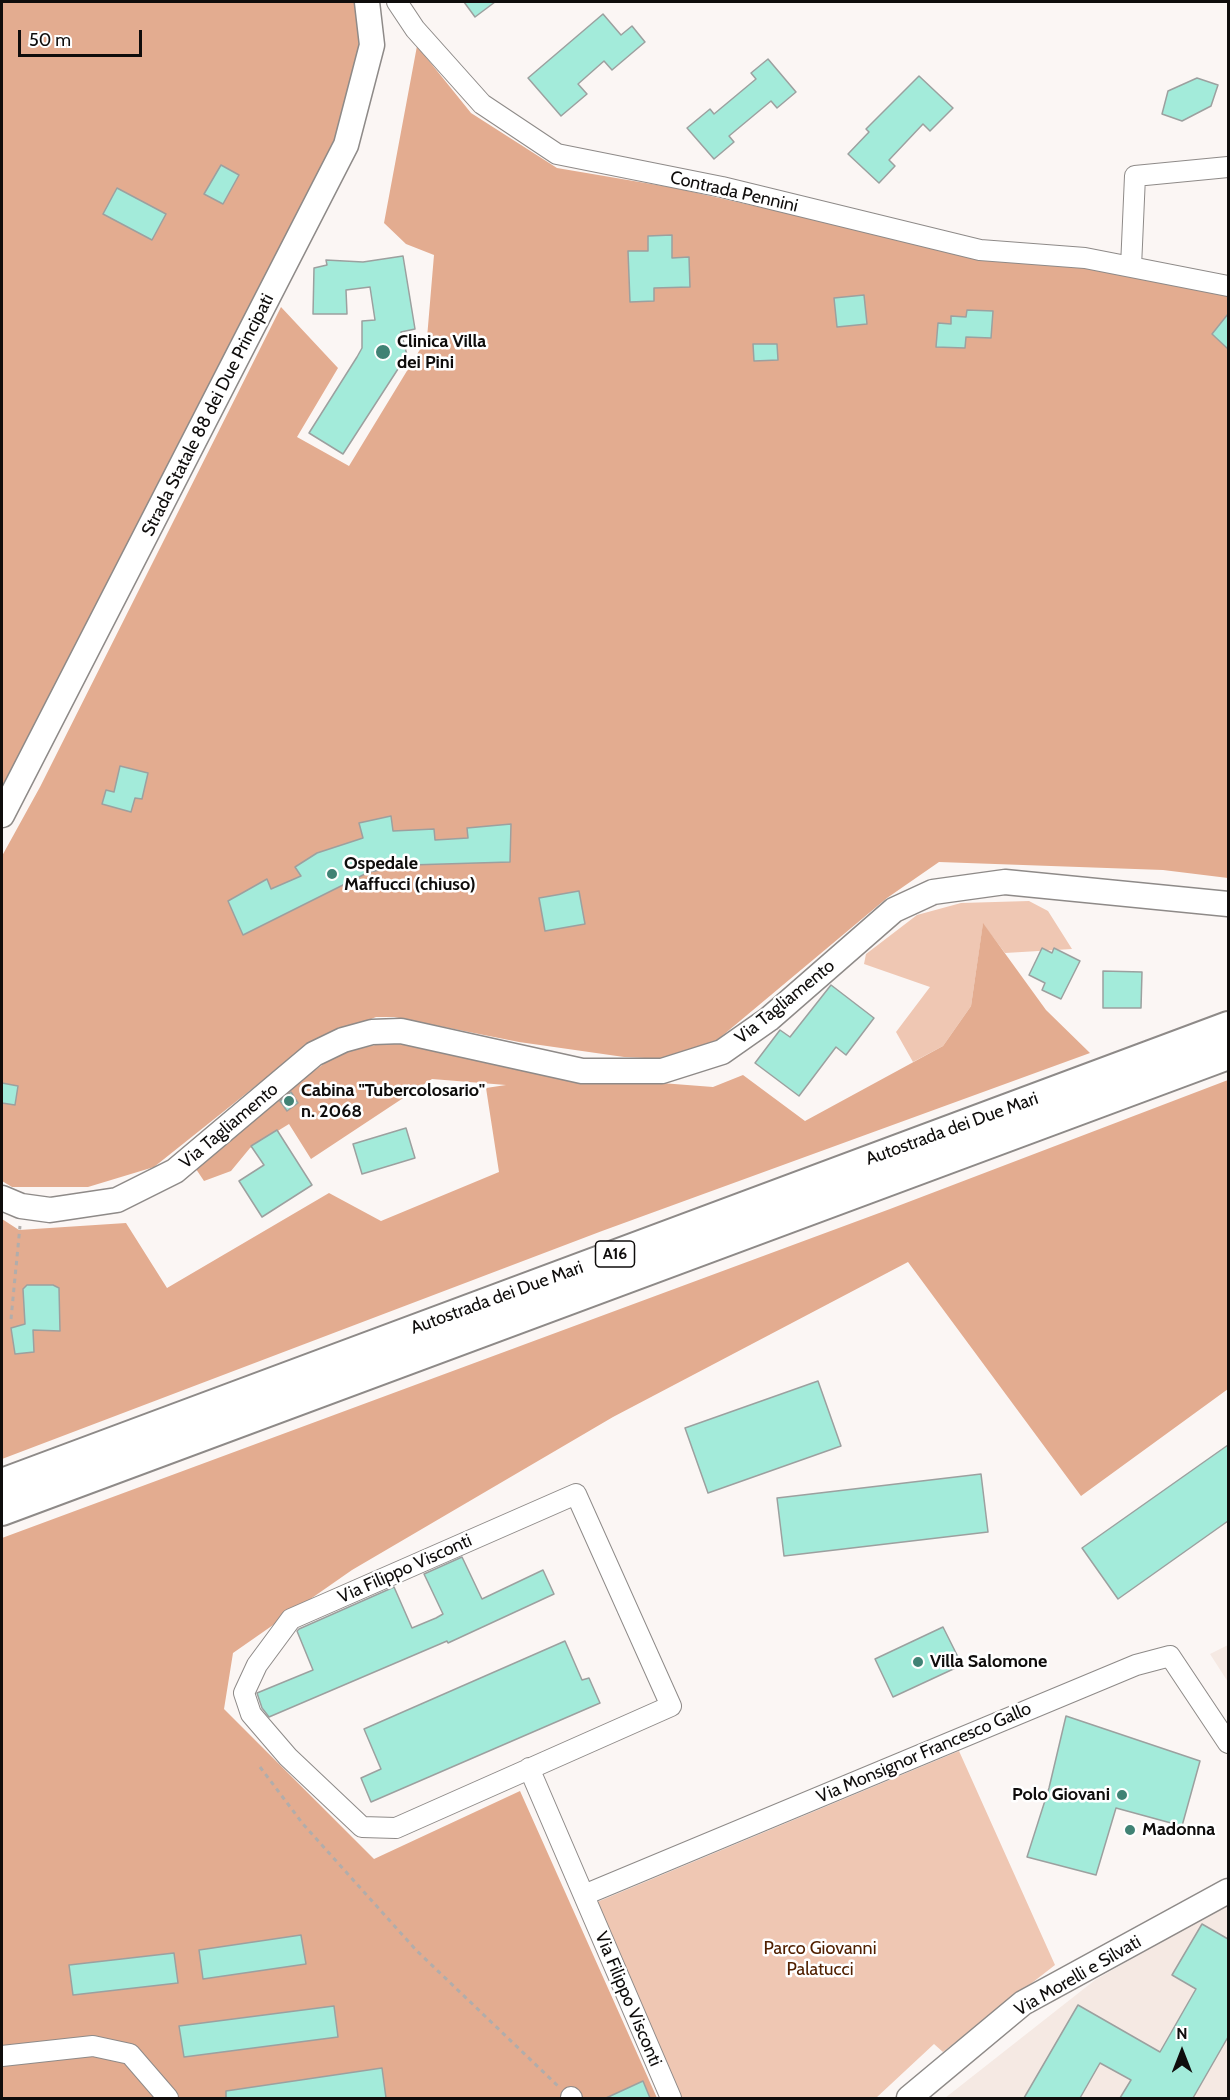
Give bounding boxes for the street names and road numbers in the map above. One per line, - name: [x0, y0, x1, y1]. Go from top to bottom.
- street label: Contrada Pennini: [668, 167, 800, 217]
- street label: Strada Statale 88 dei Due Principati: [137, 290, 279, 540]
- street label: Via Tagliamento: [731, 955, 839, 1049]
- street label: Via Tagliamento: [175, 1079, 283, 1173]
- street label: Autostrada dei Due Mari: [863, 1088, 1041, 1170]
- road number: A16: [596, 1241, 634, 1267]
- street label: Autostrada dei Due Mari: [408, 1257, 586, 1339]
- street label: Via Filippo Visconti: [335, 1530, 475, 1608]
- street label: Via Monsignor Francesco Gallo: [813, 1698, 1035, 1808]
- street label: Via Filippo Visconti: [590, 1928, 666, 2070]
- street label: Via Morelli e Silvati: [1011, 1931, 1145, 2021]

